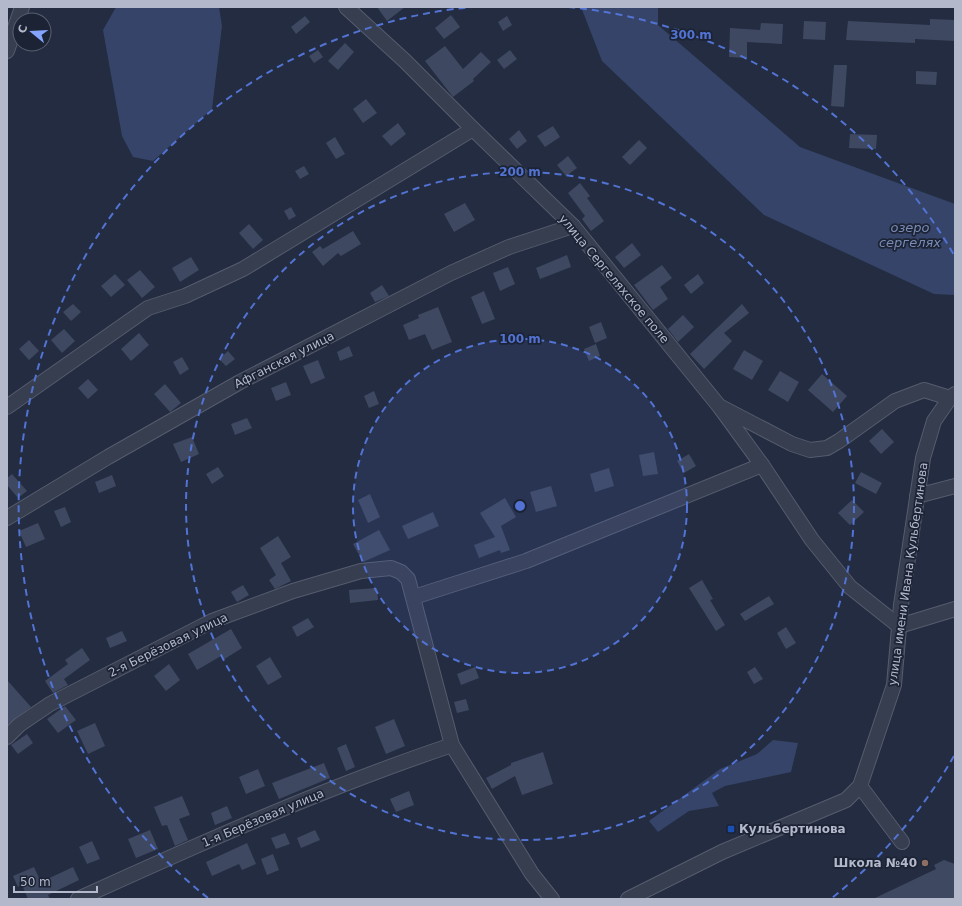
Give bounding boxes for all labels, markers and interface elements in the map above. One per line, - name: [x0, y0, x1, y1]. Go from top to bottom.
- north arrow: [12, 12, 52, 52]
- text: С: [16, 23, 30, 35]
- text: 300 m: [670, 28, 712, 42]
- text: 200 m: [499, 165, 541, 179]
- street label: улица Сергеляхское поле: [556, 212, 672, 346]
- water label: озеро сергелях: [879, 220, 941, 250]
- street label: Афганская улица: [232, 329, 336, 391]
- text: 100 m: [499, 332, 541, 346]
- street label: улица имени Ивана Кульбертинова: [885, 462, 931, 686]
- centre of rings: [513, 499, 527, 513]
- street label: 2-я Берёзовая улица: [106, 610, 230, 680]
- street label: 1-я Берёзовая улица: [200, 786, 326, 850]
- place label: Кульбертинова: [739, 822, 846, 836]
- marker: Кульбертинова: [726, 824, 736, 834]
- place label: Школа №40: [834, 856, 917, 870]
- marker: Школа №40: [920, 858, 930, 868]
- scale bar: [14, 868, 97, 894]
- text: 50 m: [20, 875, 51, 889]

